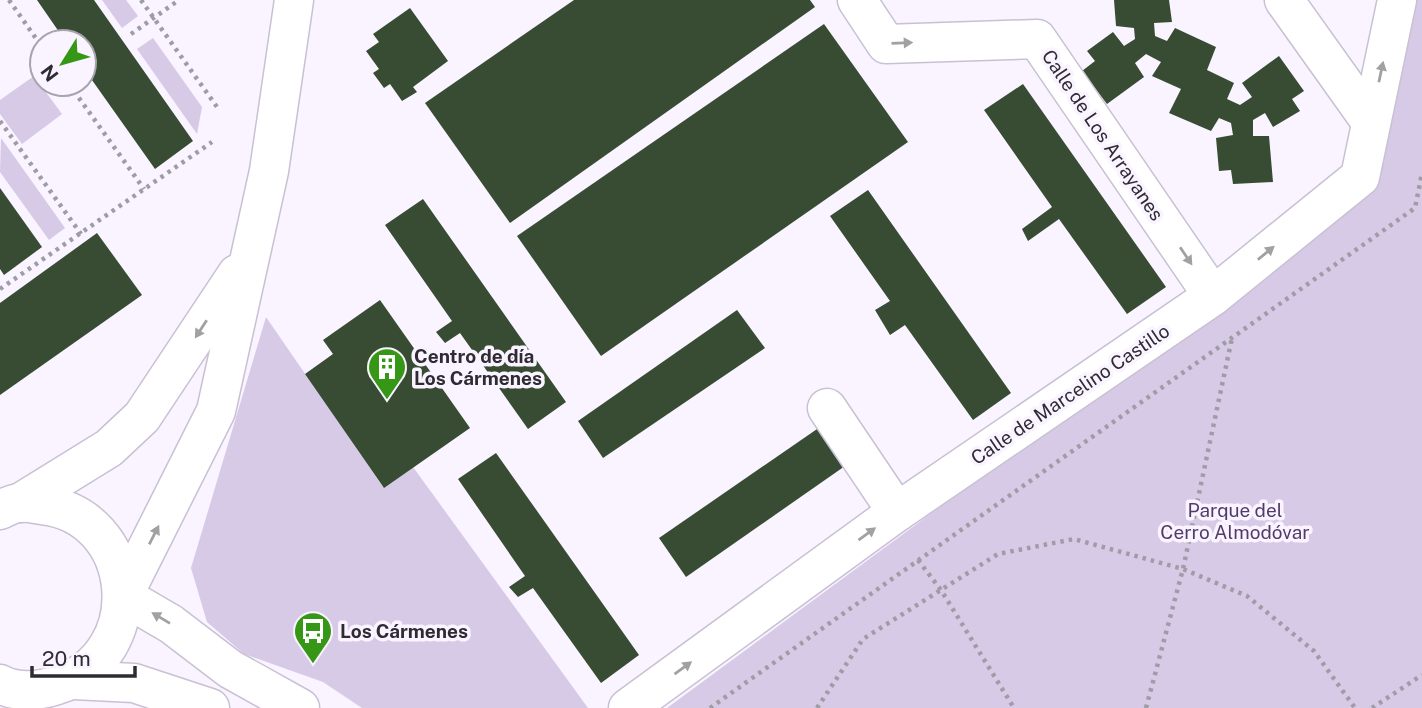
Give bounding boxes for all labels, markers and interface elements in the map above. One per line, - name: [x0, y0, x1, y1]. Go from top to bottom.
- north arrow: [28, 28, 98, 98]
- one-way arrow: [891, 38, 913, 49]
- street label: Calle de Los Arrayanes: [1038, 45, 1168, 225]
- text: N: [36, 61, 63, 86]
- one-way arrow: [1376, 61, 1387, 83]
- one-way arrow: [1258, 246, 1275, 261]
- one-way arrow: [1179, 247, 1193, 265]
- street label: Calle de Marcelino Castillo: [967, 319, 1173, 469]
- one-way arrow: [194, 320, 207, 339]
- place label: Centro de día Los Cármenes: [414, 345, 542, 389]
- building icon: Centro de día Los Cármenes: [366, 346, 408, 401]
- park label: Parque del Cerro Almodóvar: [1160, 499, 1310, 543]
- one-way arrow: [149, 525, 160, 545]
- one-way arrow: [858, 527, 876, 541]
- bus stop icon: Los Cármenes: [292, 610, 334, 665]
- one-way arrow: [151, 612, 170, 625]
- place label: Los Cármenes: [340, 620, 468, 642]
- scale bar: [32, 634, 135, 678]
- text: 20 m: [42, 646, 91, 671]
- one-way arrow: [674, 661, 692, 675]

